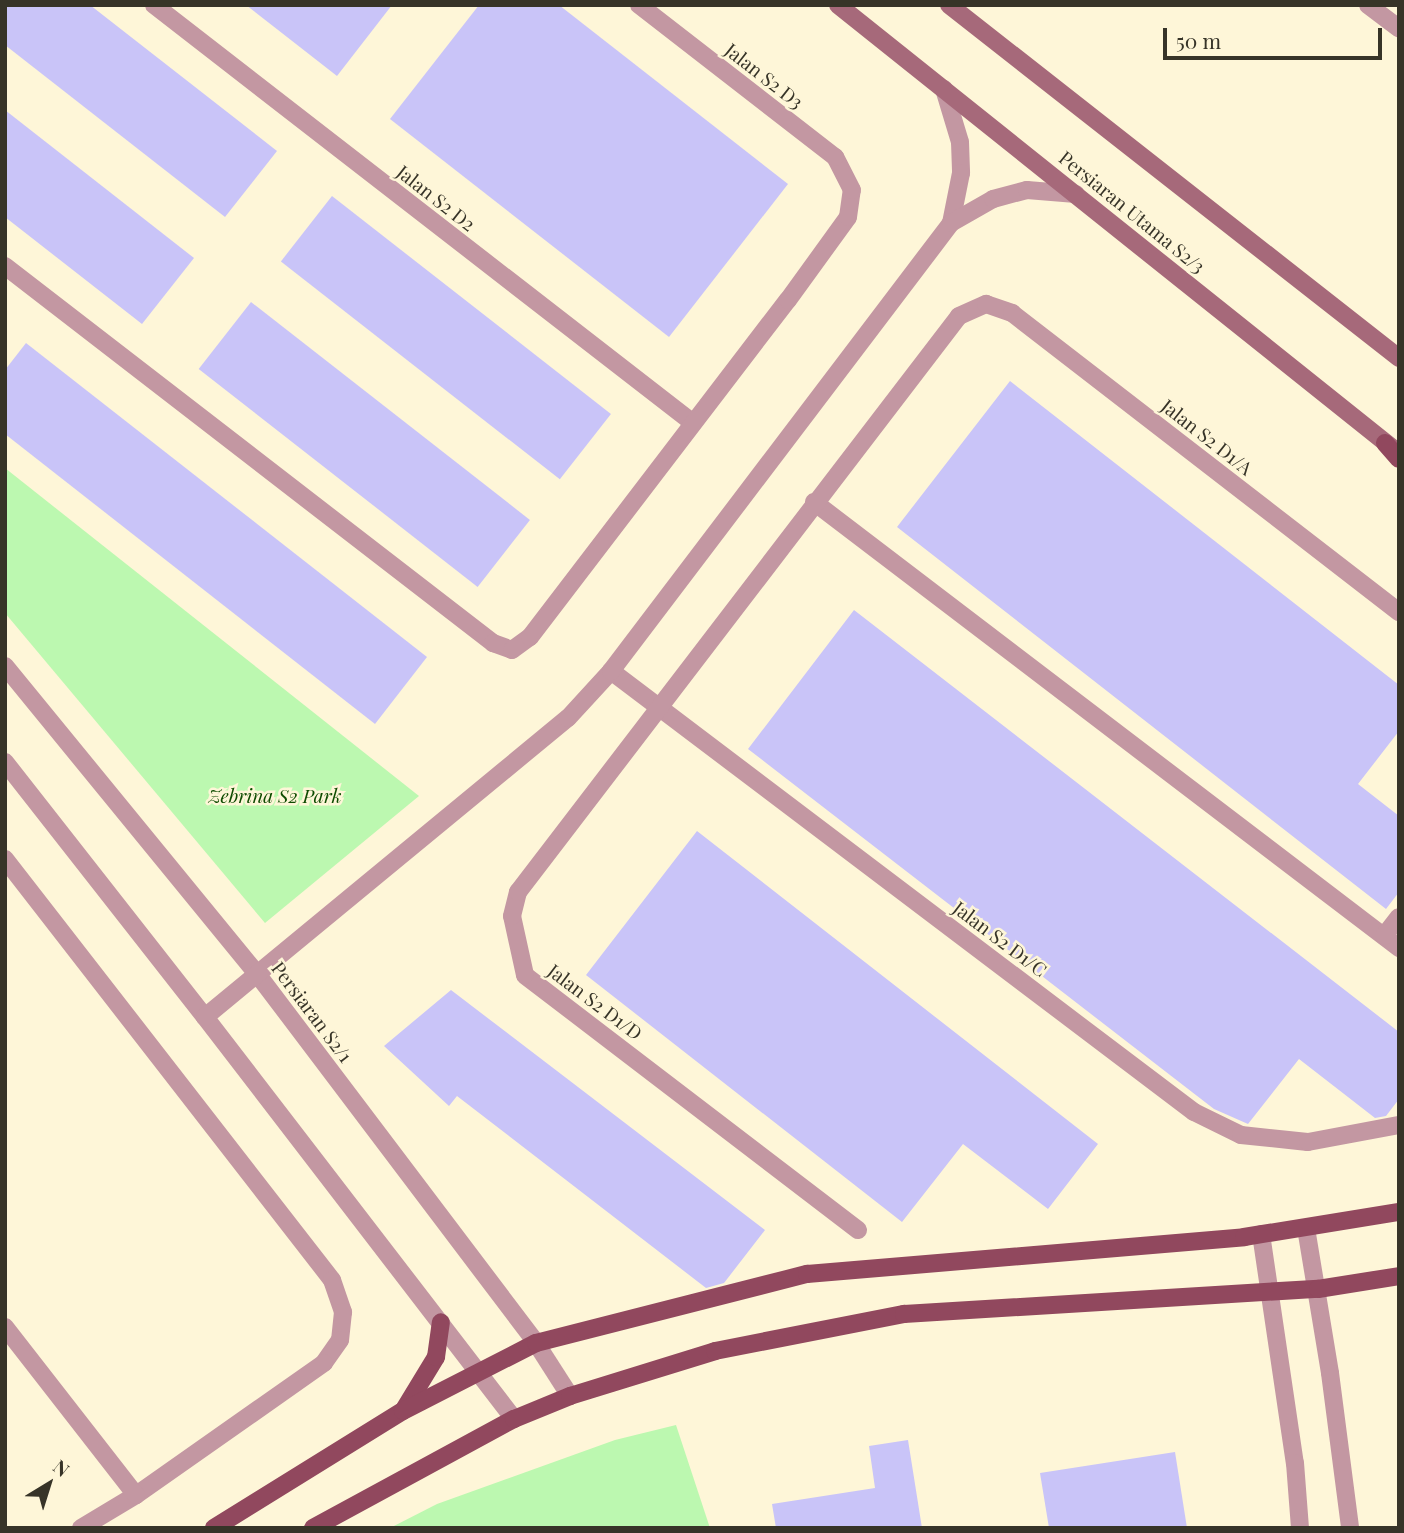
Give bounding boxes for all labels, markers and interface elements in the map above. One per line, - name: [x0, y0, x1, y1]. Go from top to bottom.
- scale bar: [1166, 14, 1385, 58]
- text: 50 m: [1176, 26, 1221, 54]
- street label: Jalan S2 D3: [720, 39, 808, 113]
- street label: Persiaran Utama S2/3: [1054, 146, 1210, 278]
- street label: Jalan S2 D2: [392, 160, 480, 236]
- street label: Jalan S2 D1/A: [1157, 394, 1257, 480]
- park label: Zebrina S2 Park: [208, 785, 342, 807]
- street label: Jalan S2 D1/C: [949, 896, 1051, 982]
- street label: Persiaran S2/1: [267, 957, 357, 1067]
- street label: Jalan S2 D1/D: [543, 959, 647, 1045]
- north arrow: [14, 1449, 84, 1519]
- text: N: [49, 1453, 75, 1482]

